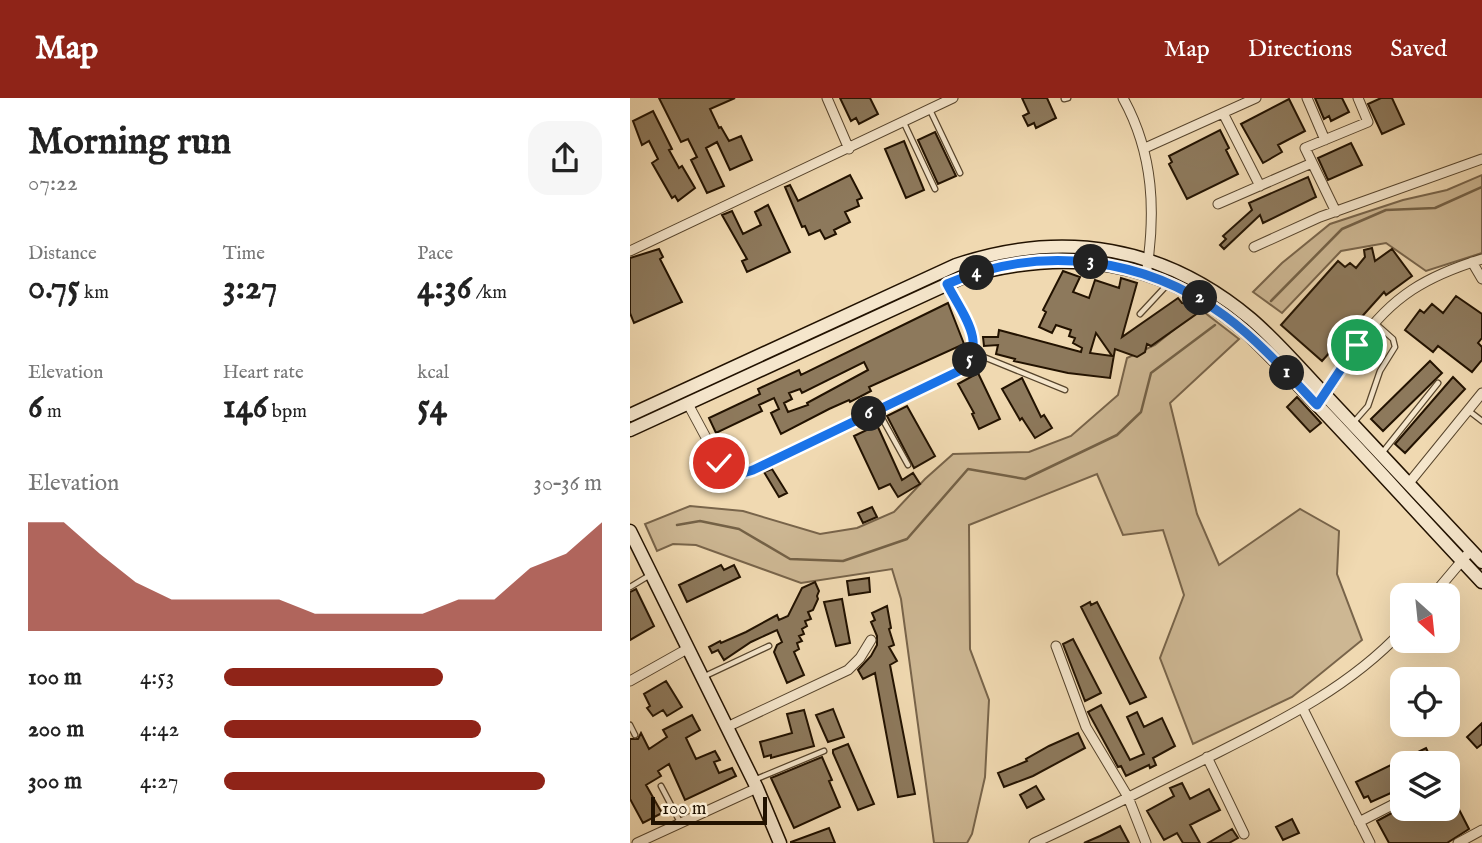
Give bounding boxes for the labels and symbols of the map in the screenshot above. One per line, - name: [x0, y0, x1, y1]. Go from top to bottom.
- pin: 3: [1074, 244, 1108, 280]
- pin: 4: [960, 256, 994, 290]
- pin: 2: [1182, 280, 1218, 316]
- pin: [1327, 315, 1387, 375]
- pin: 5: [952, 342, 988, 378]
- pin: 1: [1270, 356, 1304, 390]
- pin: 6: [852, 396, 886, 432]
- pin: [689, 433, 749, 493]
- north arrow: [1390, 583, 1460, 653]
- scale bar: [651, 794, 766, 826]

